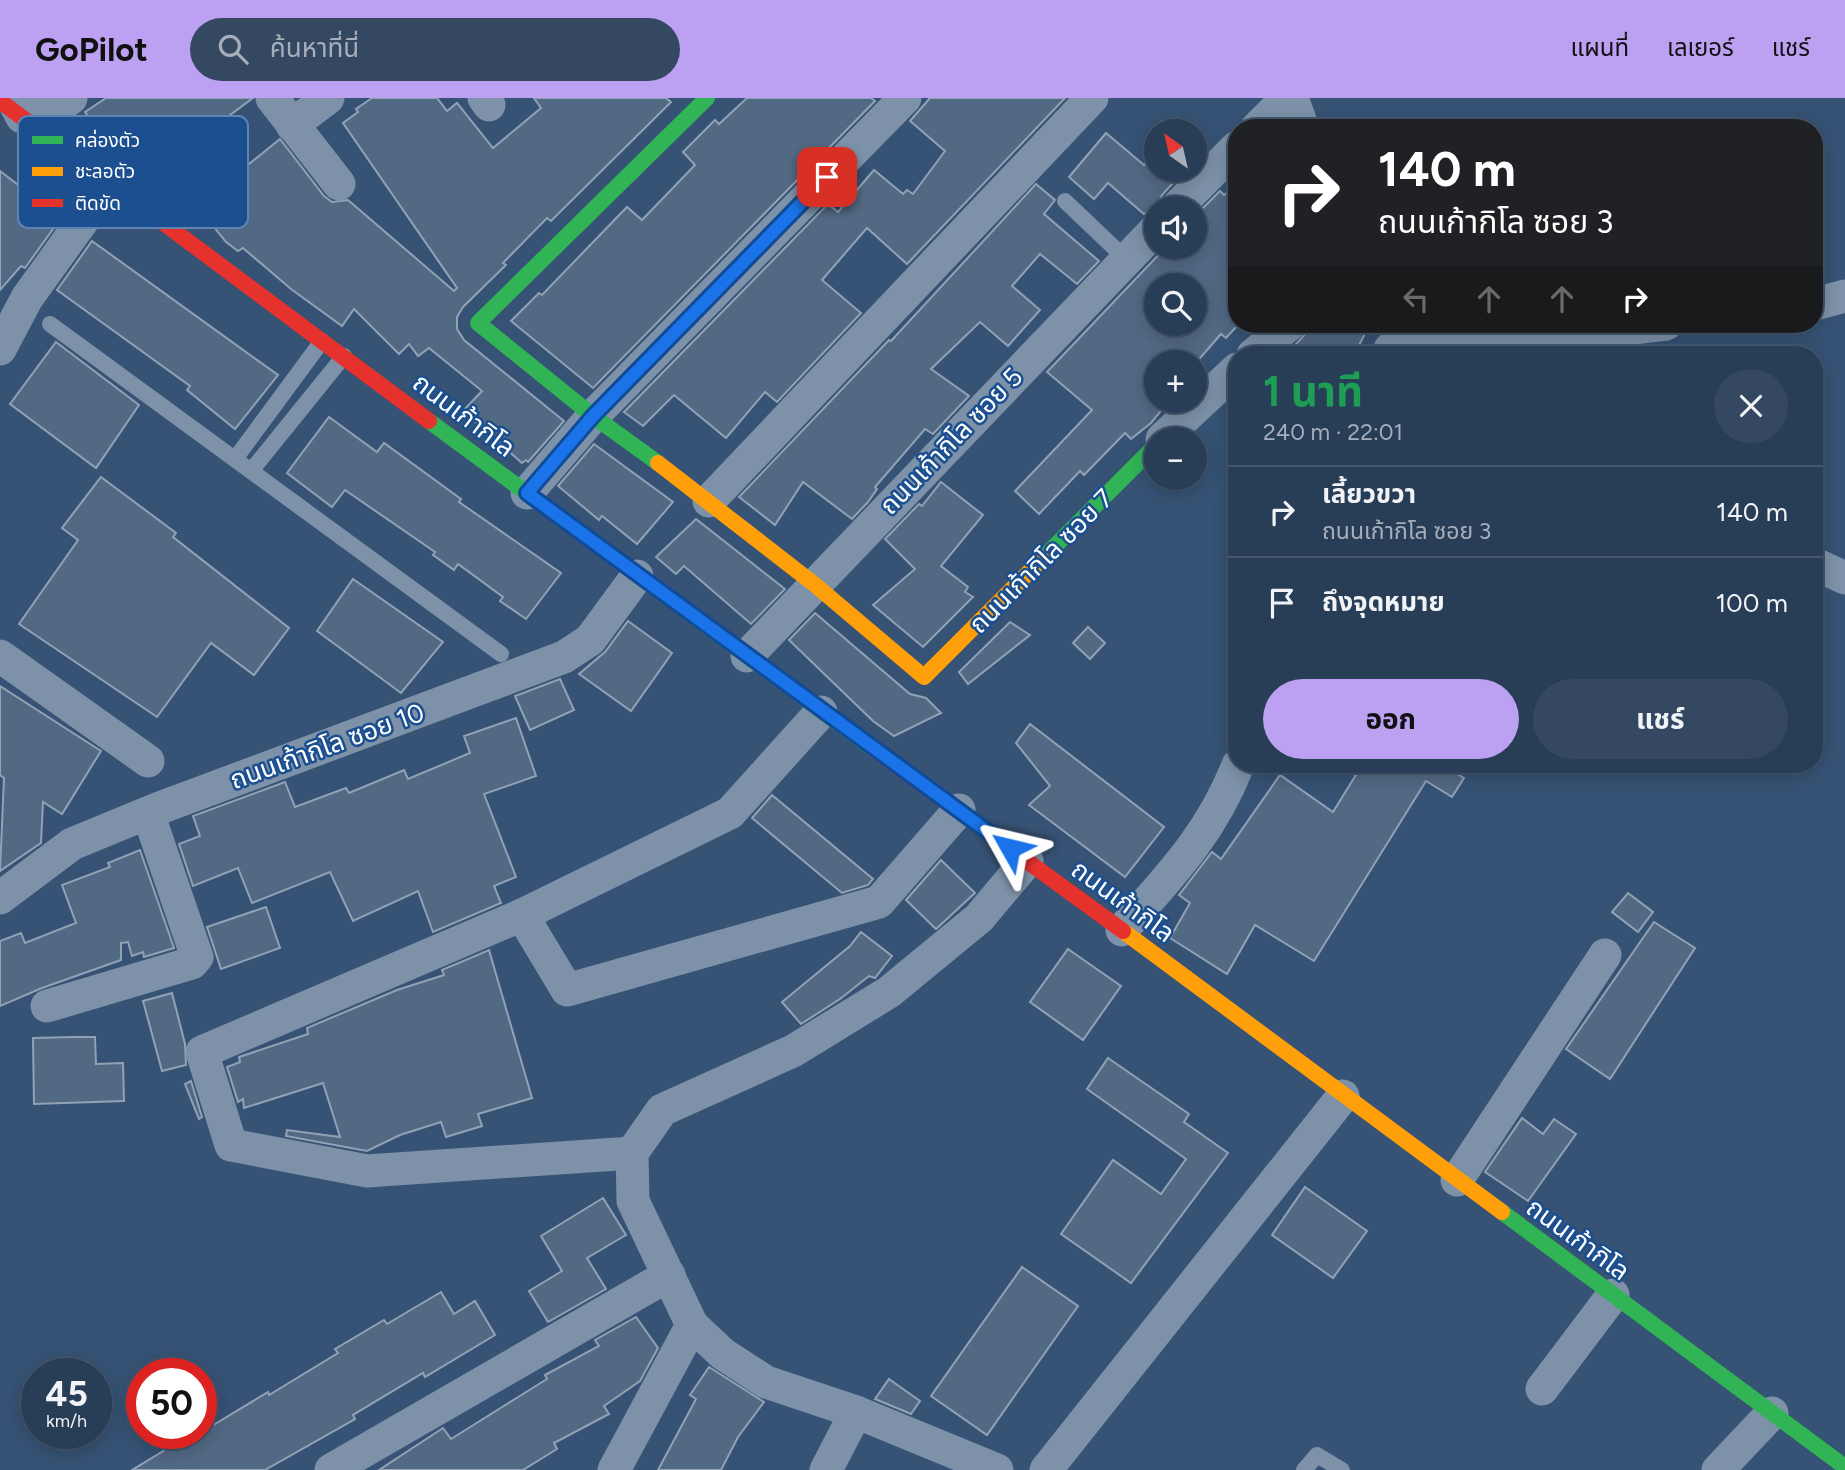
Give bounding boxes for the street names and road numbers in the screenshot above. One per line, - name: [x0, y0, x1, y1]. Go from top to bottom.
- street label: ถนนเก้ากิโล ซอย 5: [873, 361, 1029, 521]
- street label: ถนนเก้ากิโล: [407, 366, 521, 464]
- street label: ถนนเก้ากิโล ซอย 7: [962, 482, 1120, 640]
- street label: ถนนเก้ากิโล ซอย 10: [225, 696, 429, 796]
- street label: ถนนเก้ากิโล: [1065, 853, 1181, 949]
- street label: ถนนเก้ากิโล: [1520, 1191, 1636, 1287]

